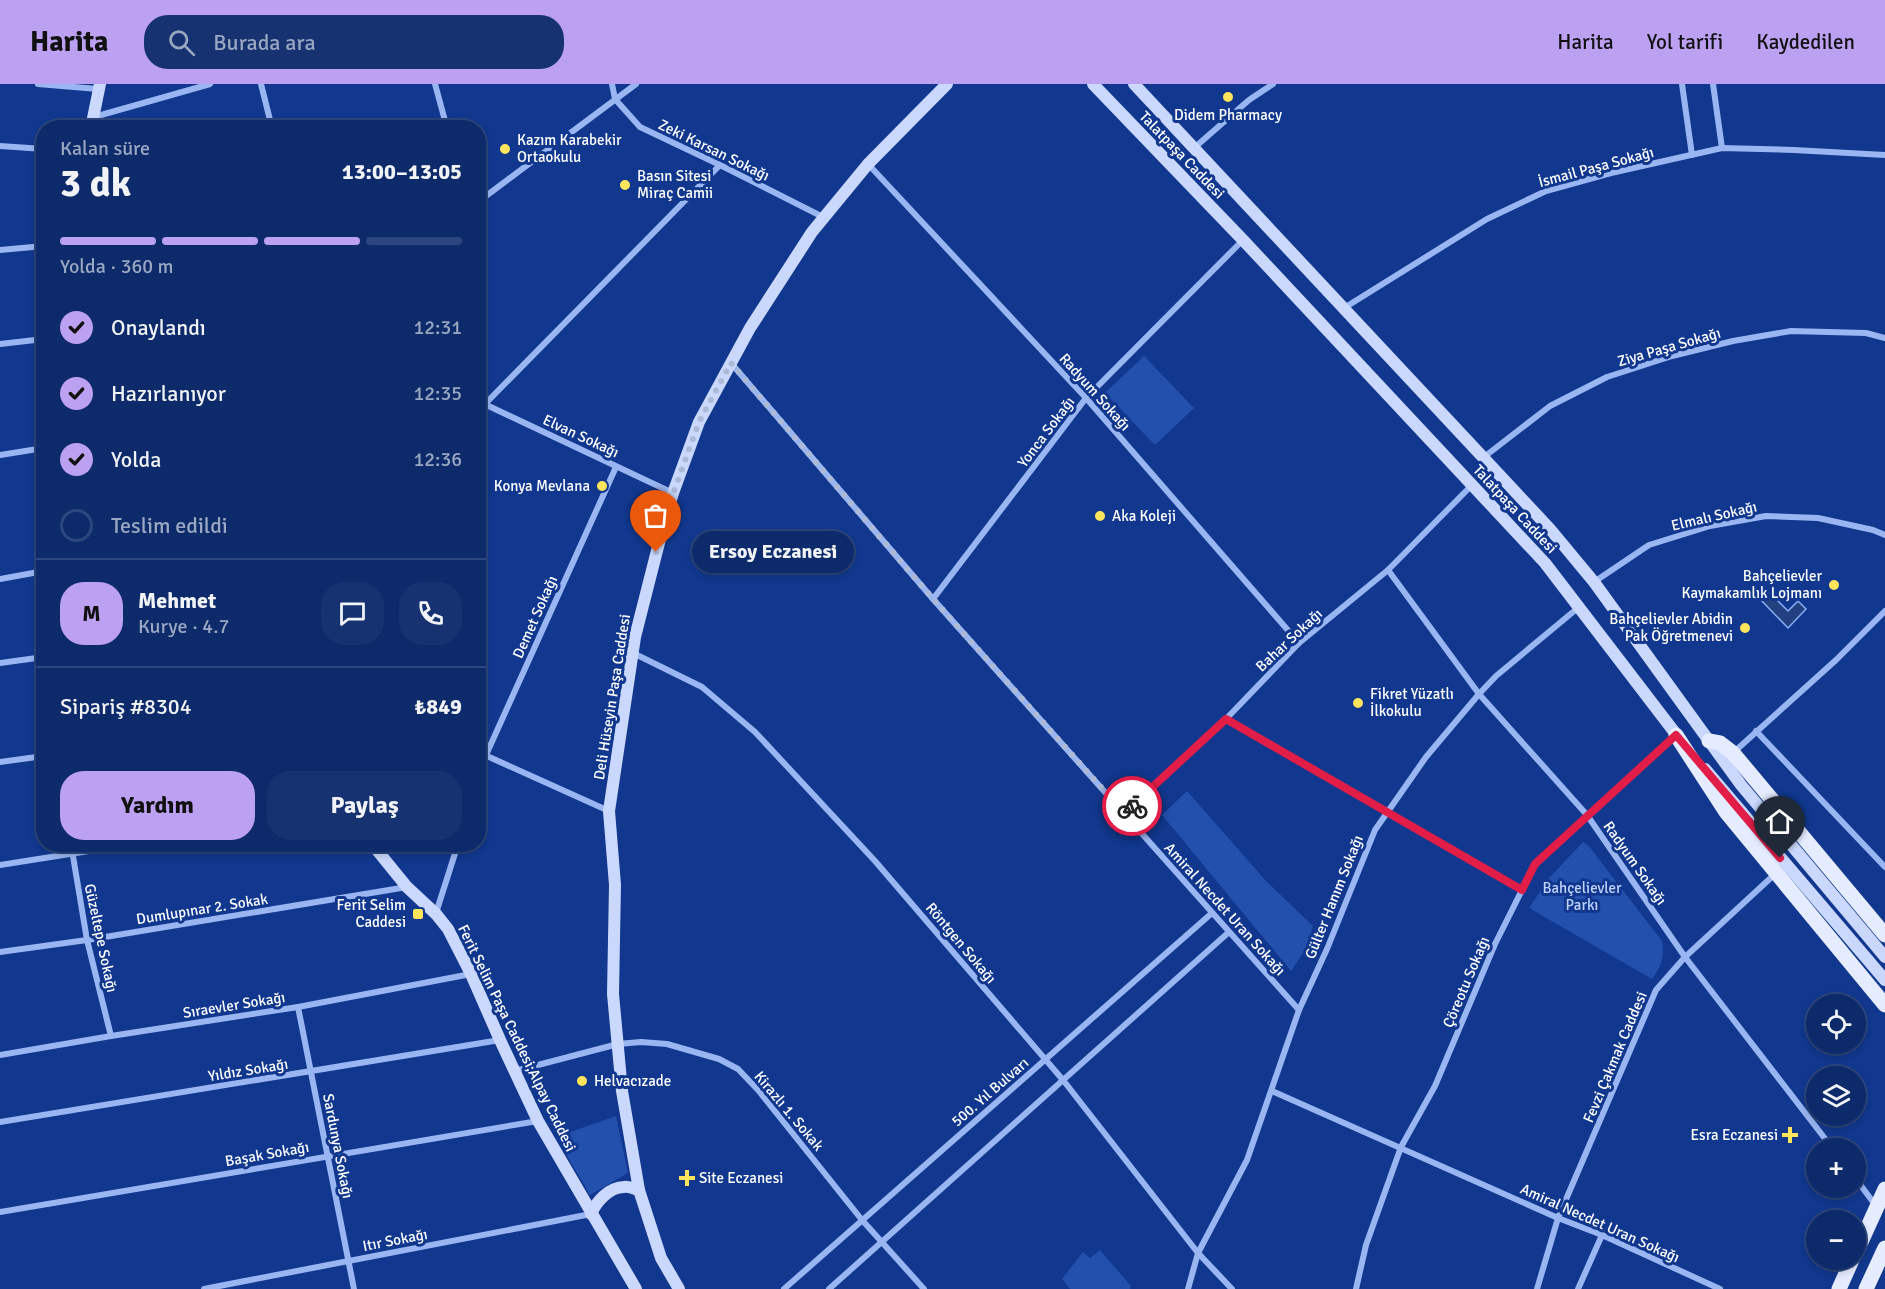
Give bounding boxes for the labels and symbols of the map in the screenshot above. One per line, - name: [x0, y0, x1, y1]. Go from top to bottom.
- marker: Didem Pharmacy: [1221, 90, 1235, 104]
- place label: Didem Pharmacy: [1174, 106, 1282, 124]
- street label: Talatpaşa Caddesi: [1136, 108, 1228, 202]
- street label: Zeki Karsan Sokağı: [656, 115, 772, 185]
- place label: Kazım Karabekir Ortaokulu: [517, 131, 622, 166]
- marker: Kazım Karabekir Ortaokulu: [498, 142, 512, 156]
- street label: İsmail Paşa Sokağı: [1536, 143, 1656, 191]
- place label: Basın Sitesi Miraç Camii: [637, 167, 713, 202]
- marker: Basın Sitesi Miraç Camii: [618, 178, 632, 192]
- street label: Ziya Paşa Sokağı: [1615, 324, 1723, 370]
- street label: Radyum Sokağı: [1056, 350, 1134, 434]
- street label: Yonca Sokağı: [1014, 393, 1078, 471]
- street label: Elvan Sokağı: [540, 411, 622, 461]
- street label: Talatpaşa Caddesi: [1469, 461, 1561, 557]
- place label: Konya Mevlana: [494, 477, 590, 495]
- marker: Konya Mevlana: [595, 479, 609, 493]
- pin: [630, 490, 681, 552]
- street label: Elmalı Sokağı: [1669, 497, 1759, 535]
- place label: Aka Koleji: [1112, 507, 1176, 525]
- marker: Aka Koleji: [1093, 509, 1107, 523]
- callout: Ersoy Eczanesi: [692, 531, 854, 573]
- place label: Bahçelievler Kaymakamlık Lojmanı: [1682, 567, 1822, 602]
- street label: Demet Sokağı: [509, 573, 561, 661]
- marker: Bahçelievler Kaymakamlık Lojmanı: [1827, 578, 1841, 592]
- street label: Bahar Sokağı: [1252, 605, 1326, 675]
- place label: Bahçelievler Abidin Pak Öğretmenevi: [1609, 610, 1733, 645]
- street label: Deli Hüseyin Paşa Caddesi: [590, 613, 634, 781]
- marker: Bahçelievler Abidin Pak Öğretmenevi: [1738, 621, 1752, 635]
- place label: Fikret Yüzatlı İlkokulu: [1370, 685, 1454, 720]
- marker: Fikret Yüzatlı İlkokulu: [1351, 696, 1365, 710]
- courier: [1102, 776, 1162, 836]
- pin: [1754, 796, 1805, 858]
- street label: Radyum Sokağı: [1600, 818, 1670, 908]
- street label: Gülter Hanım Sokağı: [1301, 832, 1367, 962]
- street label: Amiral Necdet Uran Sokağı: [1161, 839, 1289, 979]
- park label: Bahçelievler Parkı: [1542, 879, 1622, 914]
- street label: Güzeltepe Sokağı: [81, 882, 121, 994]
- street label: Dumlupınar 2. Sokak: [135, 890, 270, 928]
- place label: Ferit Selim Caddesi: [337, 896, 406, 931]
- street label: Röntgen Sokağı: [922, 899, 1000, 987]
- marker: Ferit Selim Caddesi: [411, 907, 425, 921]
- street label: Ferit Selim Paşa Caddesi;Alpay Caddesi: [454, 922, 580, 1154]
- street label: Çöreotu Sokağı: [1439, 934, 1493, 1030]
- street label: Sıraevler Sokağı: [182, 988, 286, 1022]
- street label: Fevzi Çakmak Caddesi: [1579, 989, 1651, 1125]
- street label: 500. Yıl Bulvarı: [948, 1054, 1032, 1130]
- street label: Yıldız Sokağı: [207, 1055, 289, 1085]
- street label: Kirazlı 1. Sokak: [750, 1067, 828, 1155]
- place label: Helvacızade: [594, 1072, 671, 1090]
- marker: Helvacızade: [575, 1074, 589, 1088]
- street label: Sardunya Sokağı: [319, 1092, 357, 1200]
- place label: Esra Eczanesi: [1691, 1126, 1778, 1144]
- marker: Esra Eczanesi: [1783, 1128, 1797, 1142]
- street label: Başak Sokağı: [224, 1138, 310, 1170]
- place label: Site Eczanesi: [699, 1169, 783, 1187]
- marker: Site Eczanesi: [680, 1171, 694, 1185]
- street label: Amiral Necdet Uran Sokağı: [1518, 1180, 1682, 1266]
- street label: Itır Sokağı: [361, 1225, 429, 1255]

